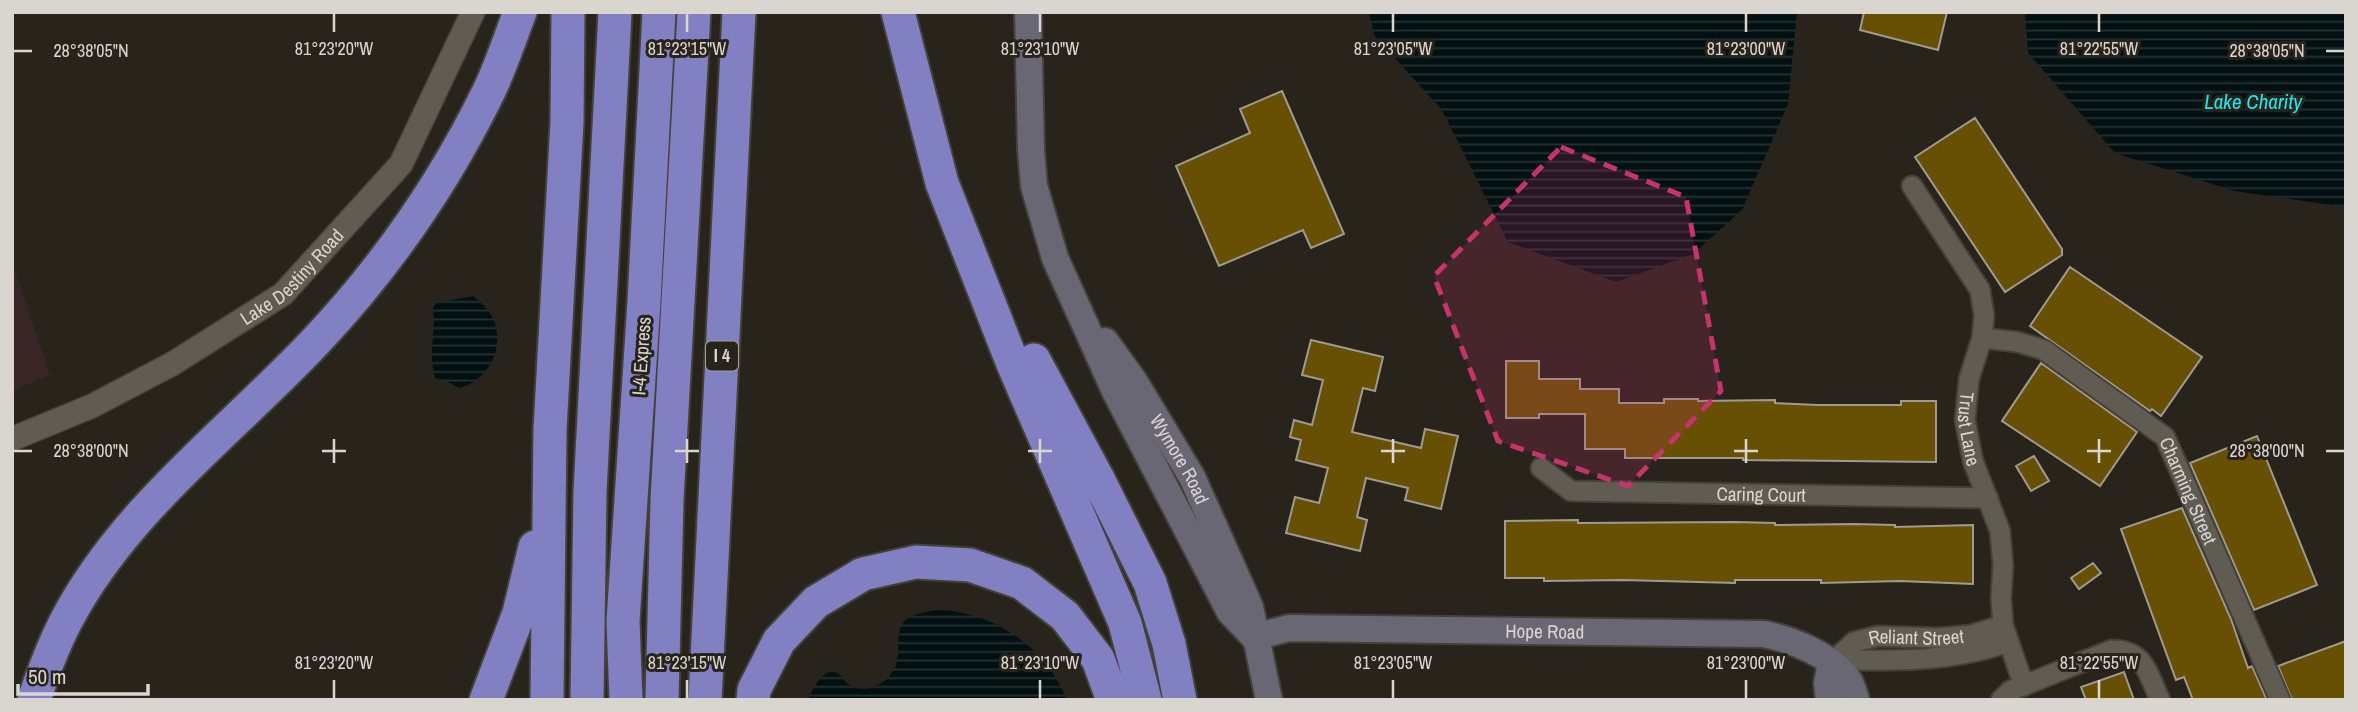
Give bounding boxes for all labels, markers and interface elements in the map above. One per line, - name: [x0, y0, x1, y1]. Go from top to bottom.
- text: 81°23'20"W: [295, 36, 373, 61]
- text: 81°23'15"W: [648, 36, 726, 61]
- text: 81°23'10"W: [1001, 36, 1079, 61]
- text: 81°23'05"W: [1354, 36, 1432, 61]
- text: 81°23'00"W: [1707, 36, 1785, 61]
- text: 81°22'55"W: [2060, 36, 2138, 61]
- text: 28°38'05"N: [53, 38, 129, 63]
- text: 28°38'05"N: [2229, 38, 2305, 63]
- water label: Lake Charity: [2204, 87, 2303, 116]
- street label: Lake Destiny Road: [235, 223, 349, 331]
- street label: I-4 Express: [625, 316, 657, 396]
- road number: I 4: [706, 342, 738, 370]
- street label: Trust Lane: [1952, 391, 1987, 470]
- street label: Wymore Road: [1144, 409, 1215, 508]
- street label: Charming Street: [2154, 433, 2224, 549]
- text: 28°38'00"N: [53, 438, 129, 463]
- text: 28°38'00"N: [2229, 438, 2305, 463]
- street label: Caring Court: [1716, 480, 1807, 508]
- street label: Hope Road: [1505, 618, 1584, 645]
- street label: Reliant Street: [1866, 623, 1966, 651]
- text: 81°23'20"W: [295, 650, 373, 675]
- text: 81°23'15"W: [648, 650, 726, 675]
- text: 81°23'10"W: [1001, 650, 1079, 675]
- text: 81°23'05"W: [1354, 650, 1432, 675]
- text: 81°23'00"W: [1707, 650, 1785, 675]
- text: 81°22'55"W: [2060, 650, 2138, 675]
- scale bar: [18, 652, 147, 696]
- text: 50 m: [28, 662, 66, 691]

